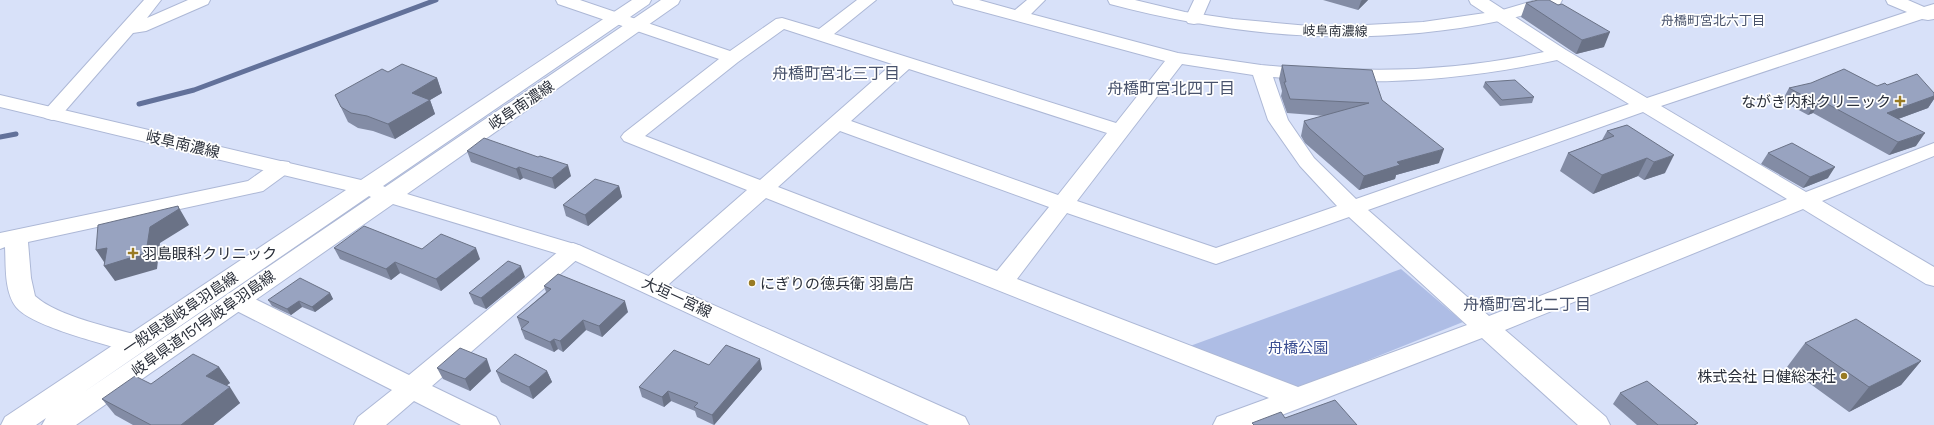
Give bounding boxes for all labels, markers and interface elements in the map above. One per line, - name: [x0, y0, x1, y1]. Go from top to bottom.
- district label: 舟橋町宮北六丁目: [1661, 12, 1765, 29]
- street label: 岐阜南濃線: [1302, 22, 1368, 40]
- district label: 舟橋町宮北三丁目: [772, 63, 900, 84]
- street label: 岐阜南濃線: [485, 76, 557, 134]
- district label: 舟橋町宮北四丁目: [1107, 78, 1235, 99]
- place label: ながき内科クリニック: [1741, 92, 1891, 111]
- marker: ながき内科クリニック: [1894, 95, 1906, 107]
- street label: 岐阜南濃線: [144, 126, 222, 162]
- place label: 羽島眼科クリニック: [142, 244, 277, 263]
- marker: 羽島眼科クリニック: [127, 247, 139, 259]
- street label: 岐阜県道151号岐阜羽島線: [127, 266, 279, 380]
- street label: 一般県道岐阜羽島線: [119, 267, 241, 359]
- street label: 大垣一宮線: [639, 273, 715, 321]
- place label: にぎりの徳兵衛 羽島店: [760, 274, 914, 293]
- marker: にぎりの徳兵衛 羽島店: [747, 278, 757, 288]
- district label: 舟橋町宮北二丁目: [1463, 294, 1591, 315]
- park label: 舟橋公園: [1268, 338, 1328, 357]
- place label: 株式会社 日健総本社: [1697, 367, 1836, 386]
- marker: 株式会社 日健総本社: [1839, 371, 1849, 381]

